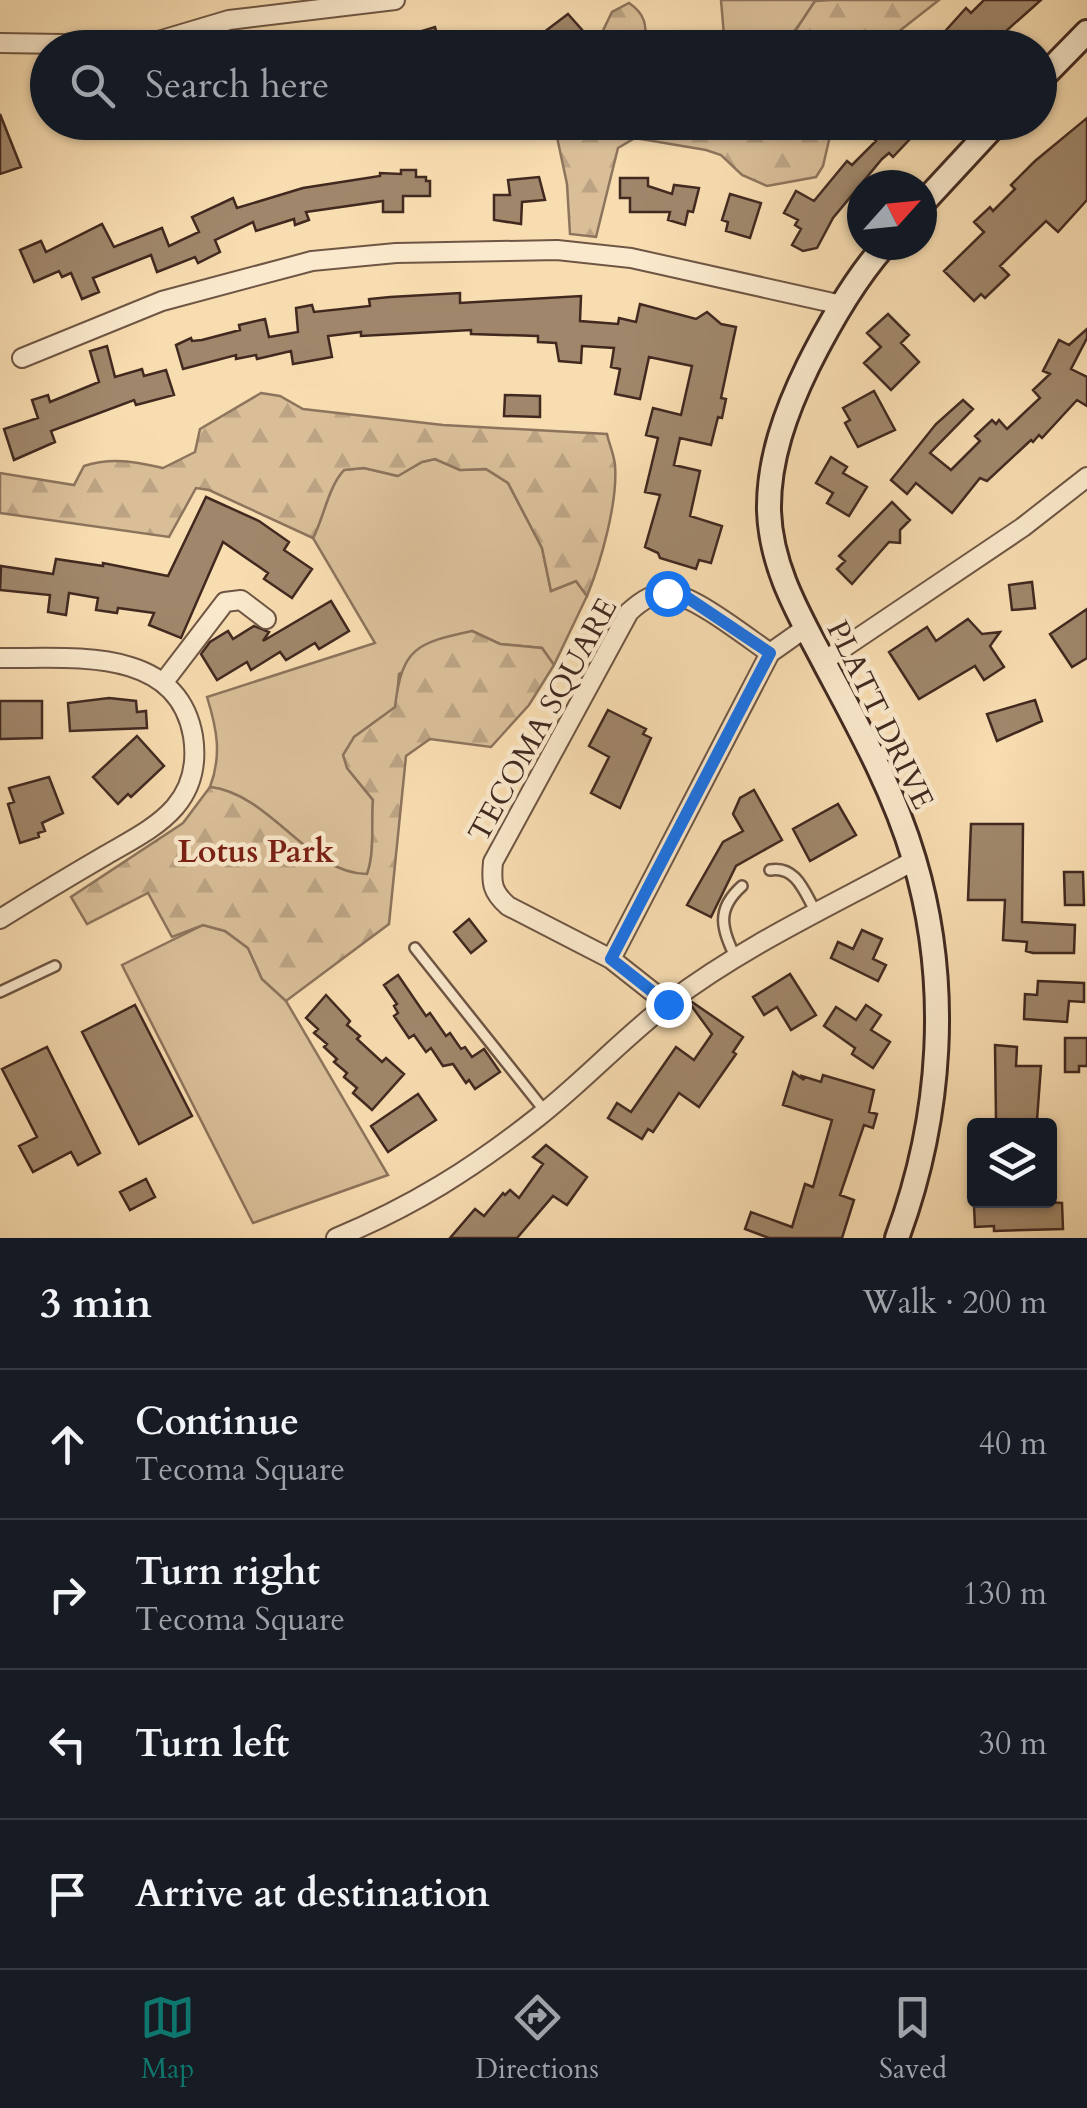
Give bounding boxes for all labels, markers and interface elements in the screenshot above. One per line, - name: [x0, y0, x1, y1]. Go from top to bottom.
- search box: [30, 30, 1057, 140]
- icon: search: [65, 58, 120, 113]
- text: Search here: [145, 59, 329, 111]
- north arrow: [847, 170, 937, 260]
- route start: [645, 571, 691, 617]
- street label: TECOMA SQUARE: [459, 591, 627, 849]
- street label: PLATT DRIVE: [817, 614, 943, 816]
- district label: Lotus Park: [178, 830, 334, 874]
- route end: [646, 982, 692, 1028]
- map controls: [967, 1118, 1057, 1208]
- button: layers: [967, 1118, 1057, 1208]
- text: 3 min: [40, 1275, 152, 1332]
- text: Walk · 200 m: [862, 1281, 1047, 1325]
- text: Continue: [135, 1396, 299, 1448]
- icon: ahead: [40, 1417, 95, 1472]
- text: 40 m: [979, 1422, 1047, 1466]
- text: Tecoma Square: [135, 1448, 345, 1492]
- text: Turn right: [135, 1546, 320, 1598]
- icon: right: [40, 1567, 95, 1622]
- text: 130 m: [962, 1572, 1047, 1616]
- text: Tecoma Square: [135, 1598, 345, 1642]
- icon: left: [40, 1717, 95, 1772]
- text: Turn left: [135, 1718, 289, 1770]
- text: 30 m: [979, 1722, 1047, 1766]
- icon: arrive: [40, 1867, 95, 1922]
- text: Arrive at destination: [135, 1868, 490, 1920]
- tab: Map: [140, 1990, 195, 2088]
- tab: Directions: [475, 1990, 599, 2088]
- tab: Saved: [879, 1990, 947, 2088]

